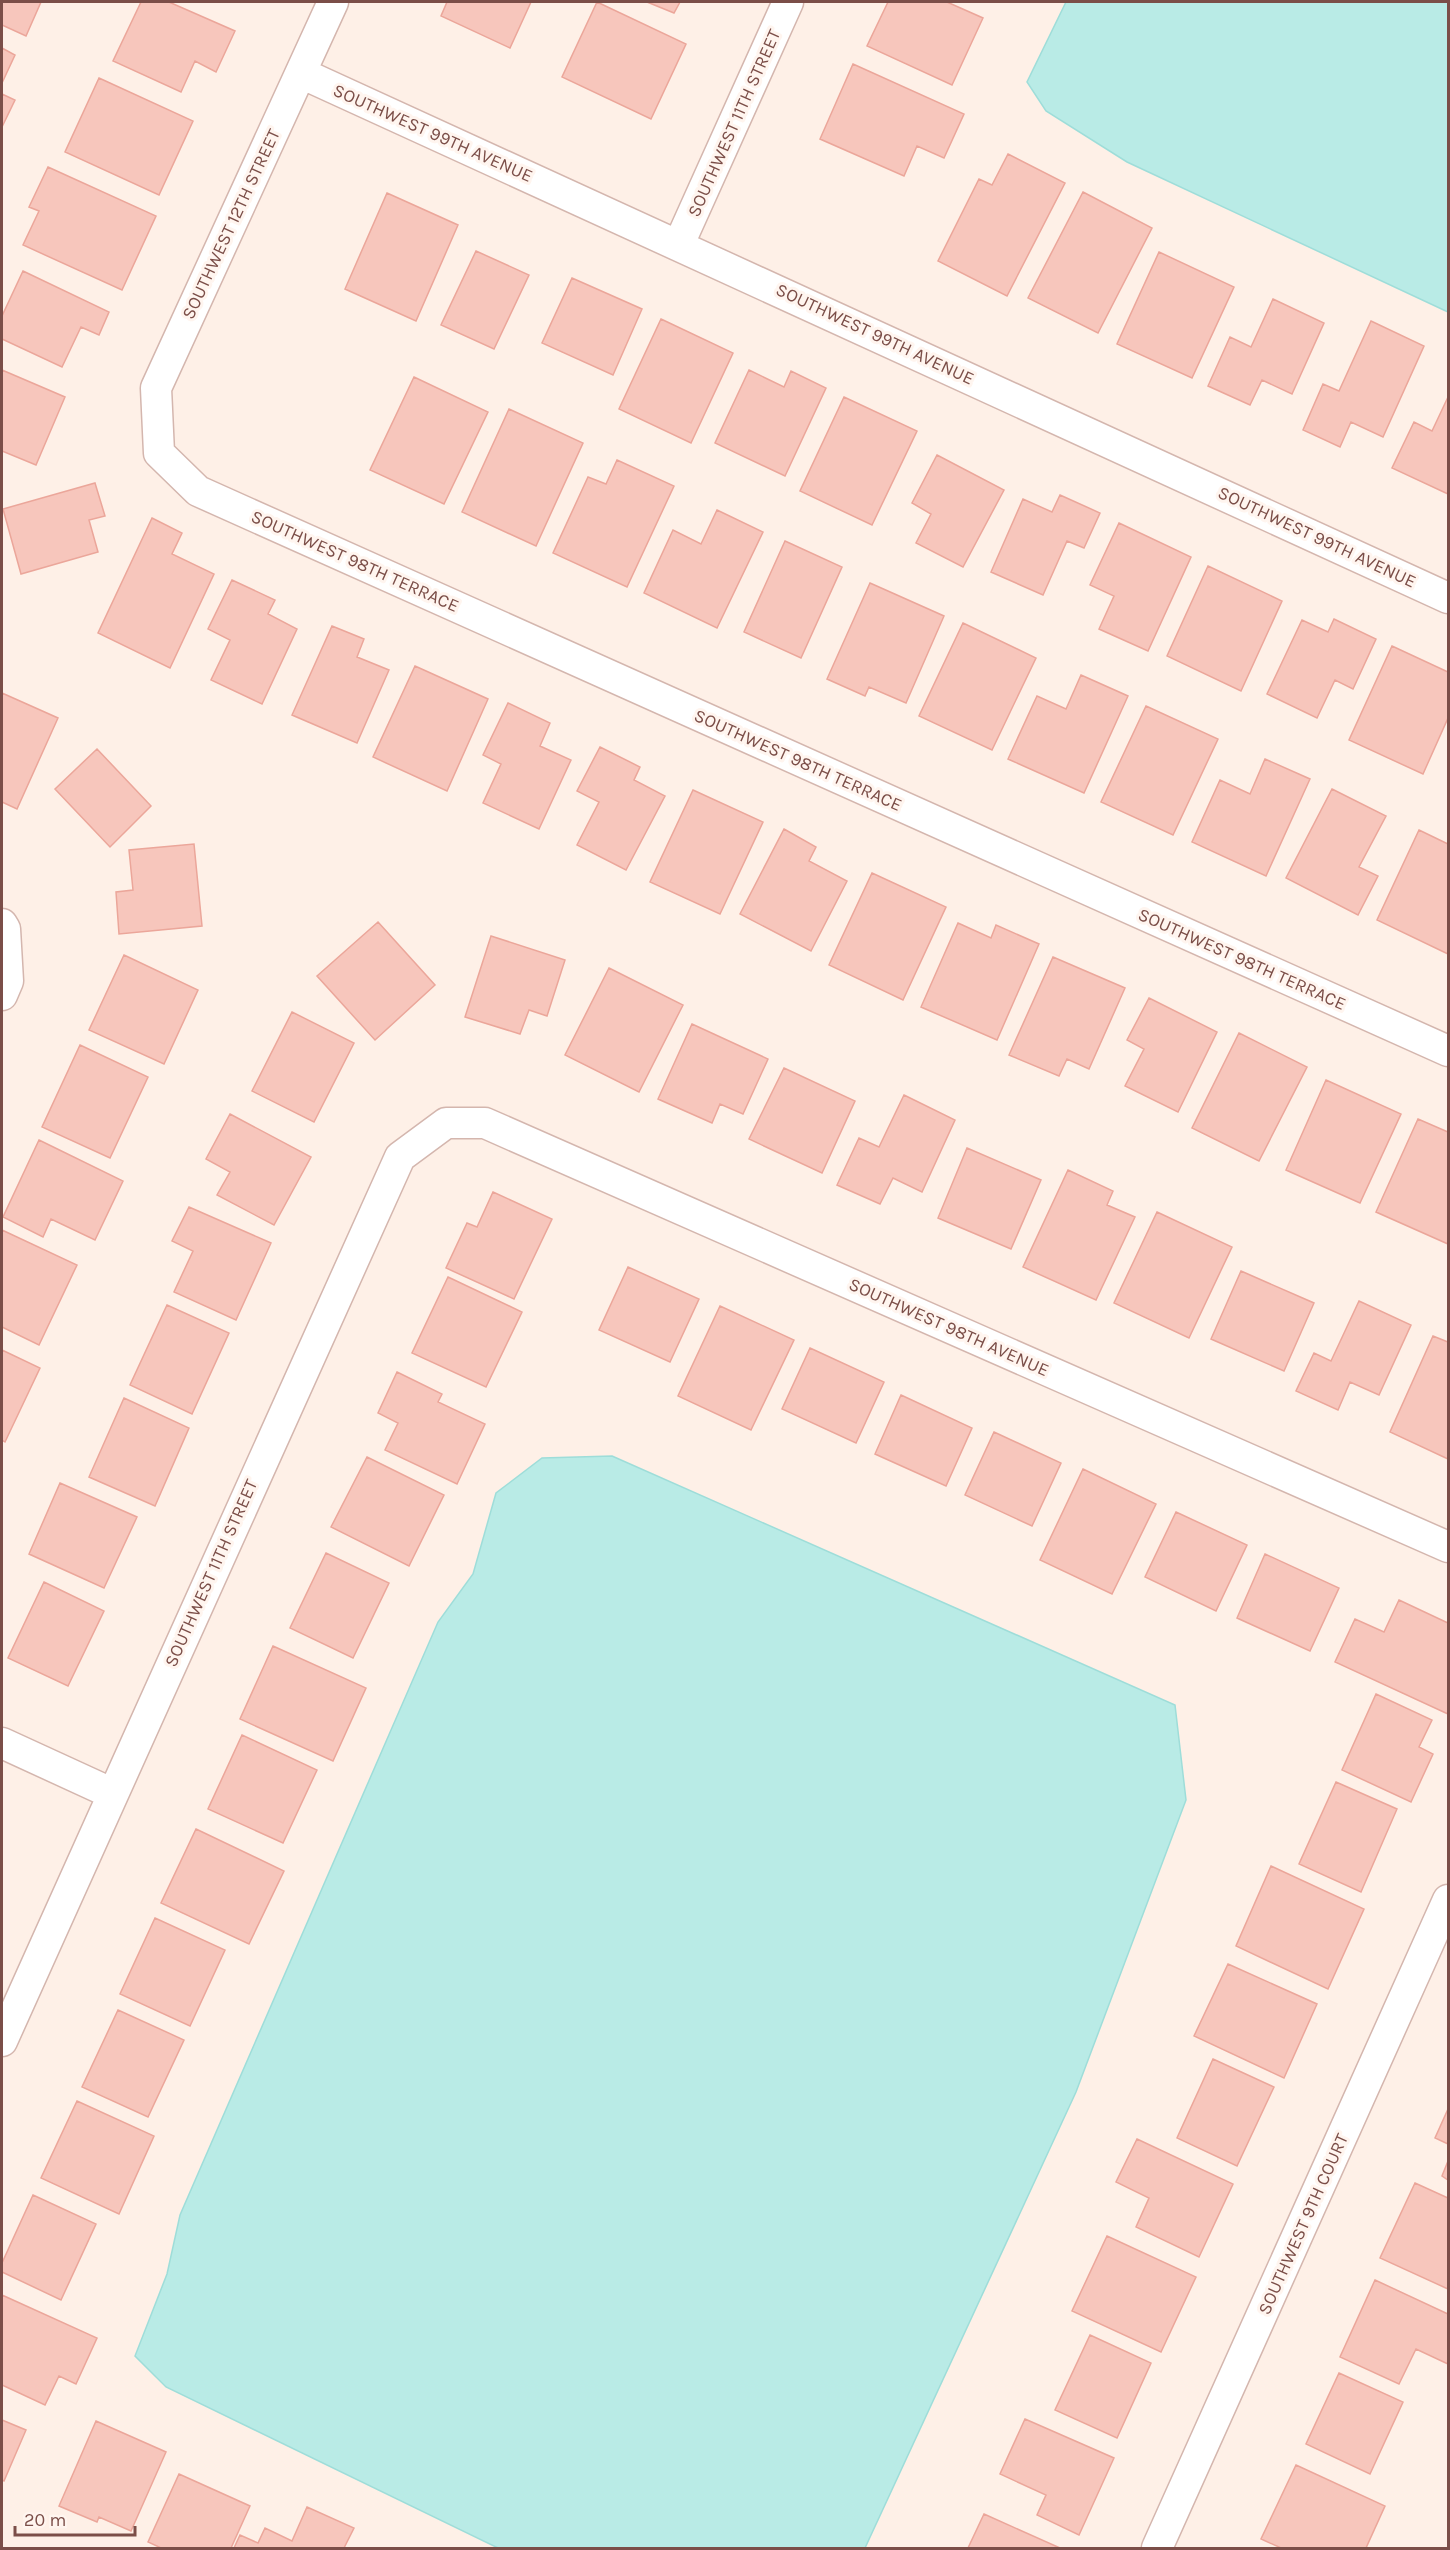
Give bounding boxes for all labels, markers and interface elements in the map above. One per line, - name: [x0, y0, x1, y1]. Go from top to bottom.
- street label: SOUTHWEST 11TH STREET: [683, 26, 785, 220]
- street label: SOUTHWEST 99TH AVENUE: [330, 79, 536, 187]
- street label: SOUTHWEST 12TH STREET: [177, 125, 285, 323]
- street label: SOUTHWEST 99TH AVENUE: [772, 278, 978, 390]
- street label: SOUTHWEST 99TH AVENUE: [1214, 481, 1420, 593]
- street label: SOUTHWEST 98TH TERRACE: [248, 505, 462, 617]
- street label: SOUTHWEST 98TH TERRACE: [691, 704, 905, 816]
- street label: SOUTHWEST 98TH TERRACE: [1135, 903, 1349, 1015]
- street label: SOUTHWEST 98TH AVENUE: [846, 1273, 1052, 1381]
- street label: SOUTHWEST 11TH STREET: [160, 1476, 262, 1670]
- street label: SOUTHWEST 9TH COURT: [1253, 2130, 1353, 2318]
- scale bar: [15, 2499, 135, 2537]
- text: 20 m: [24, 2509, 66, 2531]

